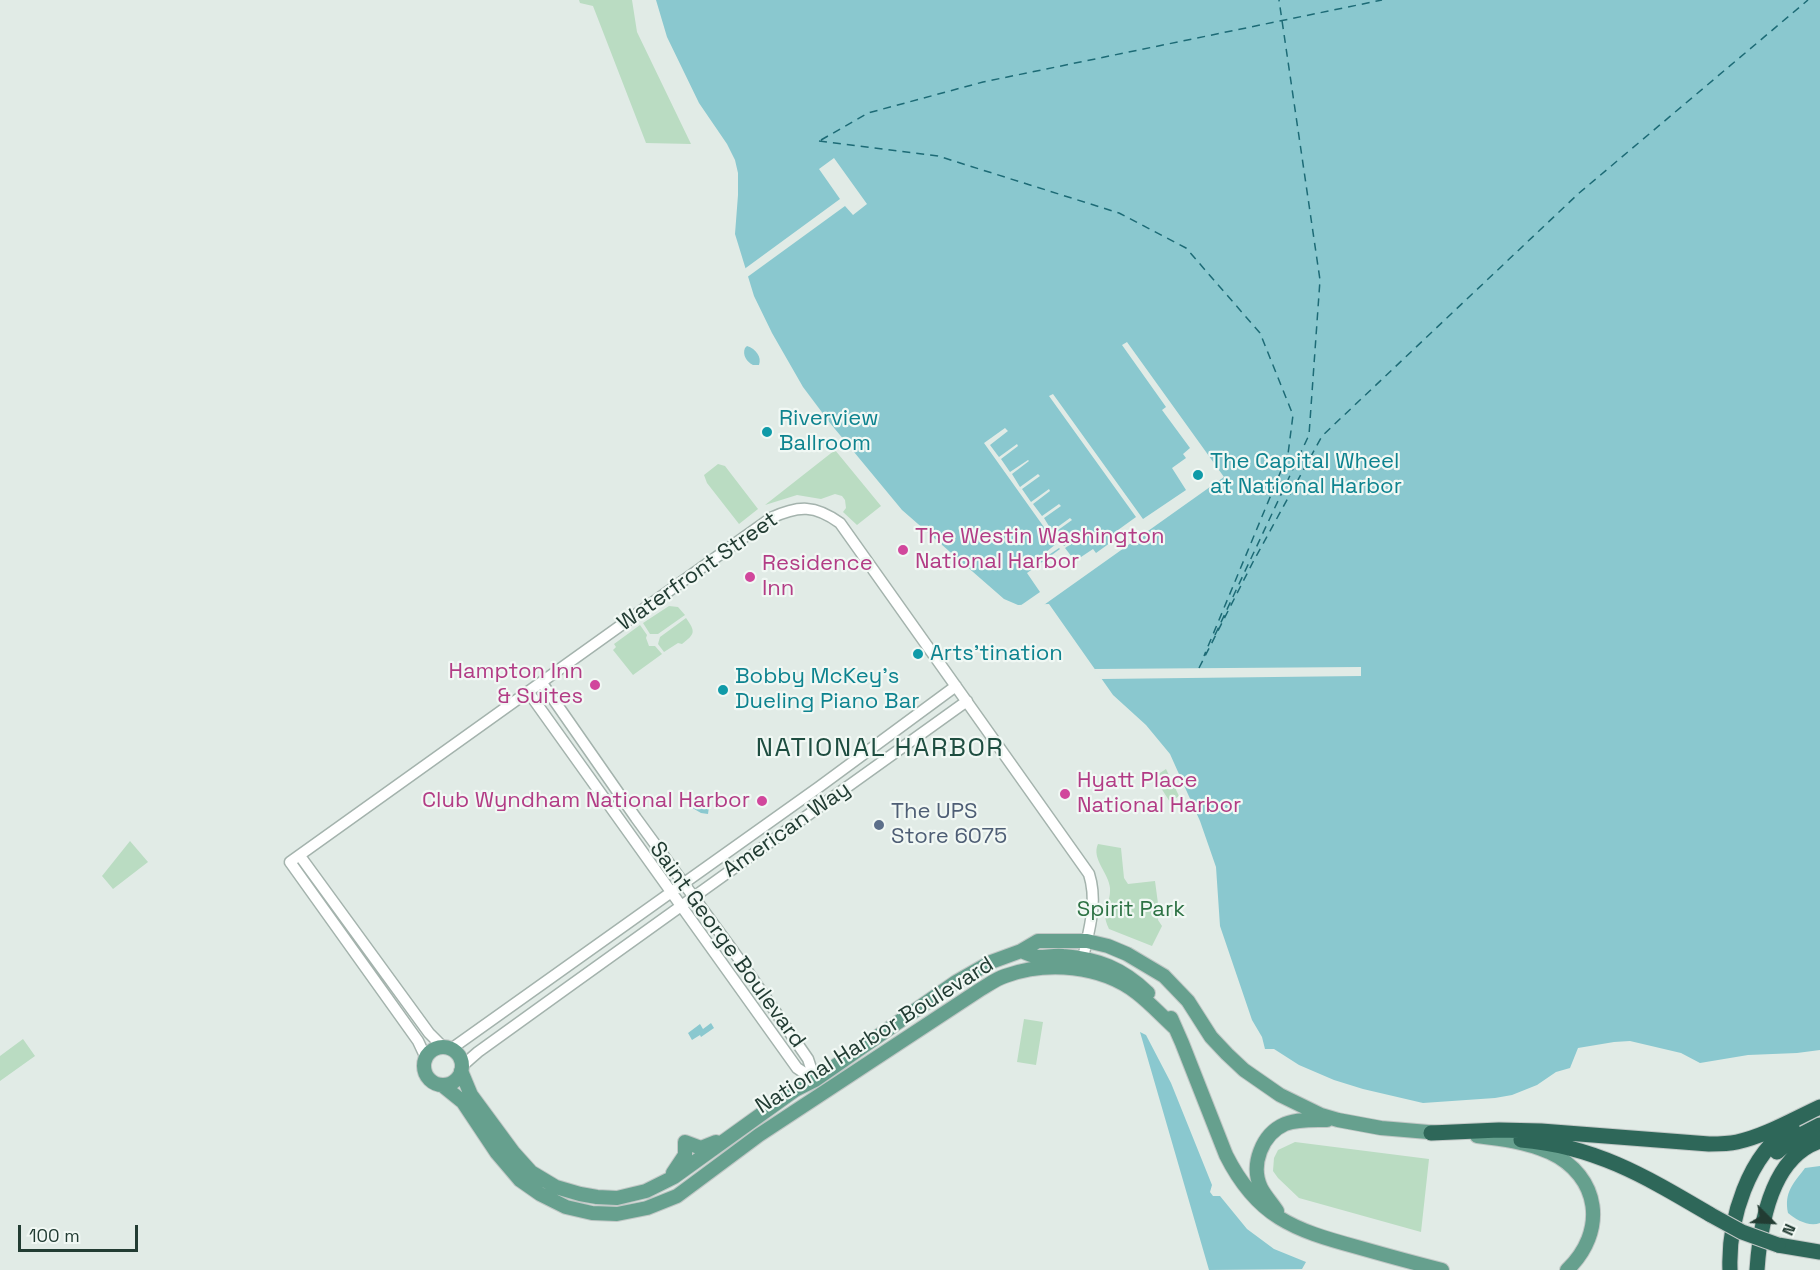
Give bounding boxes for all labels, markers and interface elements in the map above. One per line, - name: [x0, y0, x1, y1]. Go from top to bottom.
- place label: Riverview Ballroom: [779, 406, 879, 458]
- marker: Riverview Ballroom: [760, 425, 774, 439]
- place label: The Capital Wheel at National Harbor: [1210, 449, 1402, 500]
- marker: The Capital Wheel at National Harbor: [1191, 468, 1205, 482]
- street label: Waterfront Street: [613, 507, 783, 637]
- place label: The Westin Washington National Harbor: [915, 524, 1165, 576]
- marker: The Westin Washington National Harbor: [896, 543, 910, 557]
- place label: Residence Inn: [762, 551, 873, 602]
- marker: Residence Inn: [743, 570, 757, 584]
- place label: Arts’tination: [930, 641, 1063, 667]
- marker: Arts’tination: [911, 647, 925, 661]
- place label: Hampton Inn & Suites: [448, 659, 583, 710]
- place label: Bobby McKey's Dueling Piano Bar: [735, 664, 920, 716]
- marker: Hampton Inn & Suites: [588, 678, 602, 692]
- marker: Bobby McKey's Dueling Piano Bar: [716, 683, 730, 697]
- district label: NATIONAL HARBOR: [756, 733, 1004, 765]
- place label: Hyatt Place National Harbor: [1077, 768, 1241, 819]
- street label: American Way: [718, 776, 856, 884]
- marker: Hyatt Place National Harbor: [1058, 787, 1072, 801]
- place label: Club Wyndham National Harbor: [422, 788, 750, 814]
- marker: Club Wyndham National Harbor: [755, 794, 769, 808]
- place label: The UPS Store 6075: [891, 799, 1007, 850]
- marker: The UPS Store 6075: [872, 818, 886, 832]
- street label: Saint George Boulevard: [643, 837, 811, 1053]
- park label: Spirit Park: [1077, 897, 1185, 923]
- street label: National Harbor Boulevard: [751, 952, 999, 1120]
- north arrow: [1742, 1192, 1802, 1252]
- scale bar: [21, 1213, 141, 1251]
- text: N: [1777, 1220, 1801, 1239]
- text: 100 m: [29, 1224, 80, 1247]

